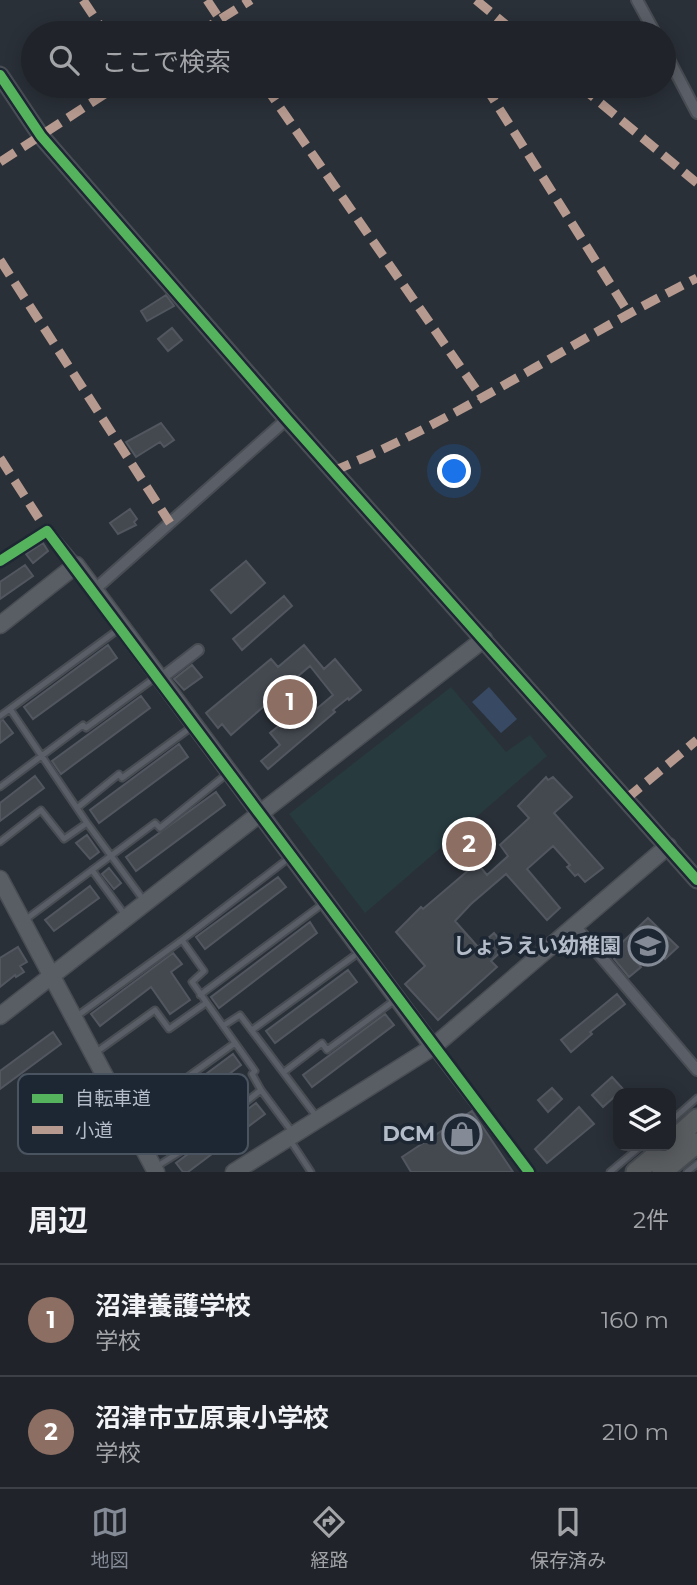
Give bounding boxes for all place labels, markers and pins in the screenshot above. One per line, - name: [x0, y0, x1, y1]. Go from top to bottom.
- pin: 1: [267, 676, 313, 728]
- pin: 2: [446, 818, 492, 870]
- school or university icon: しょうえい幼稚園: [627, 925, 669, 967]
- place label: しょうえい幼稚園: [453, 933, 621, 958]
- shop icon: DCM: [441, 1113, 483, 1155]
- place label: DCM: [382, 1121, 435, 1146]

